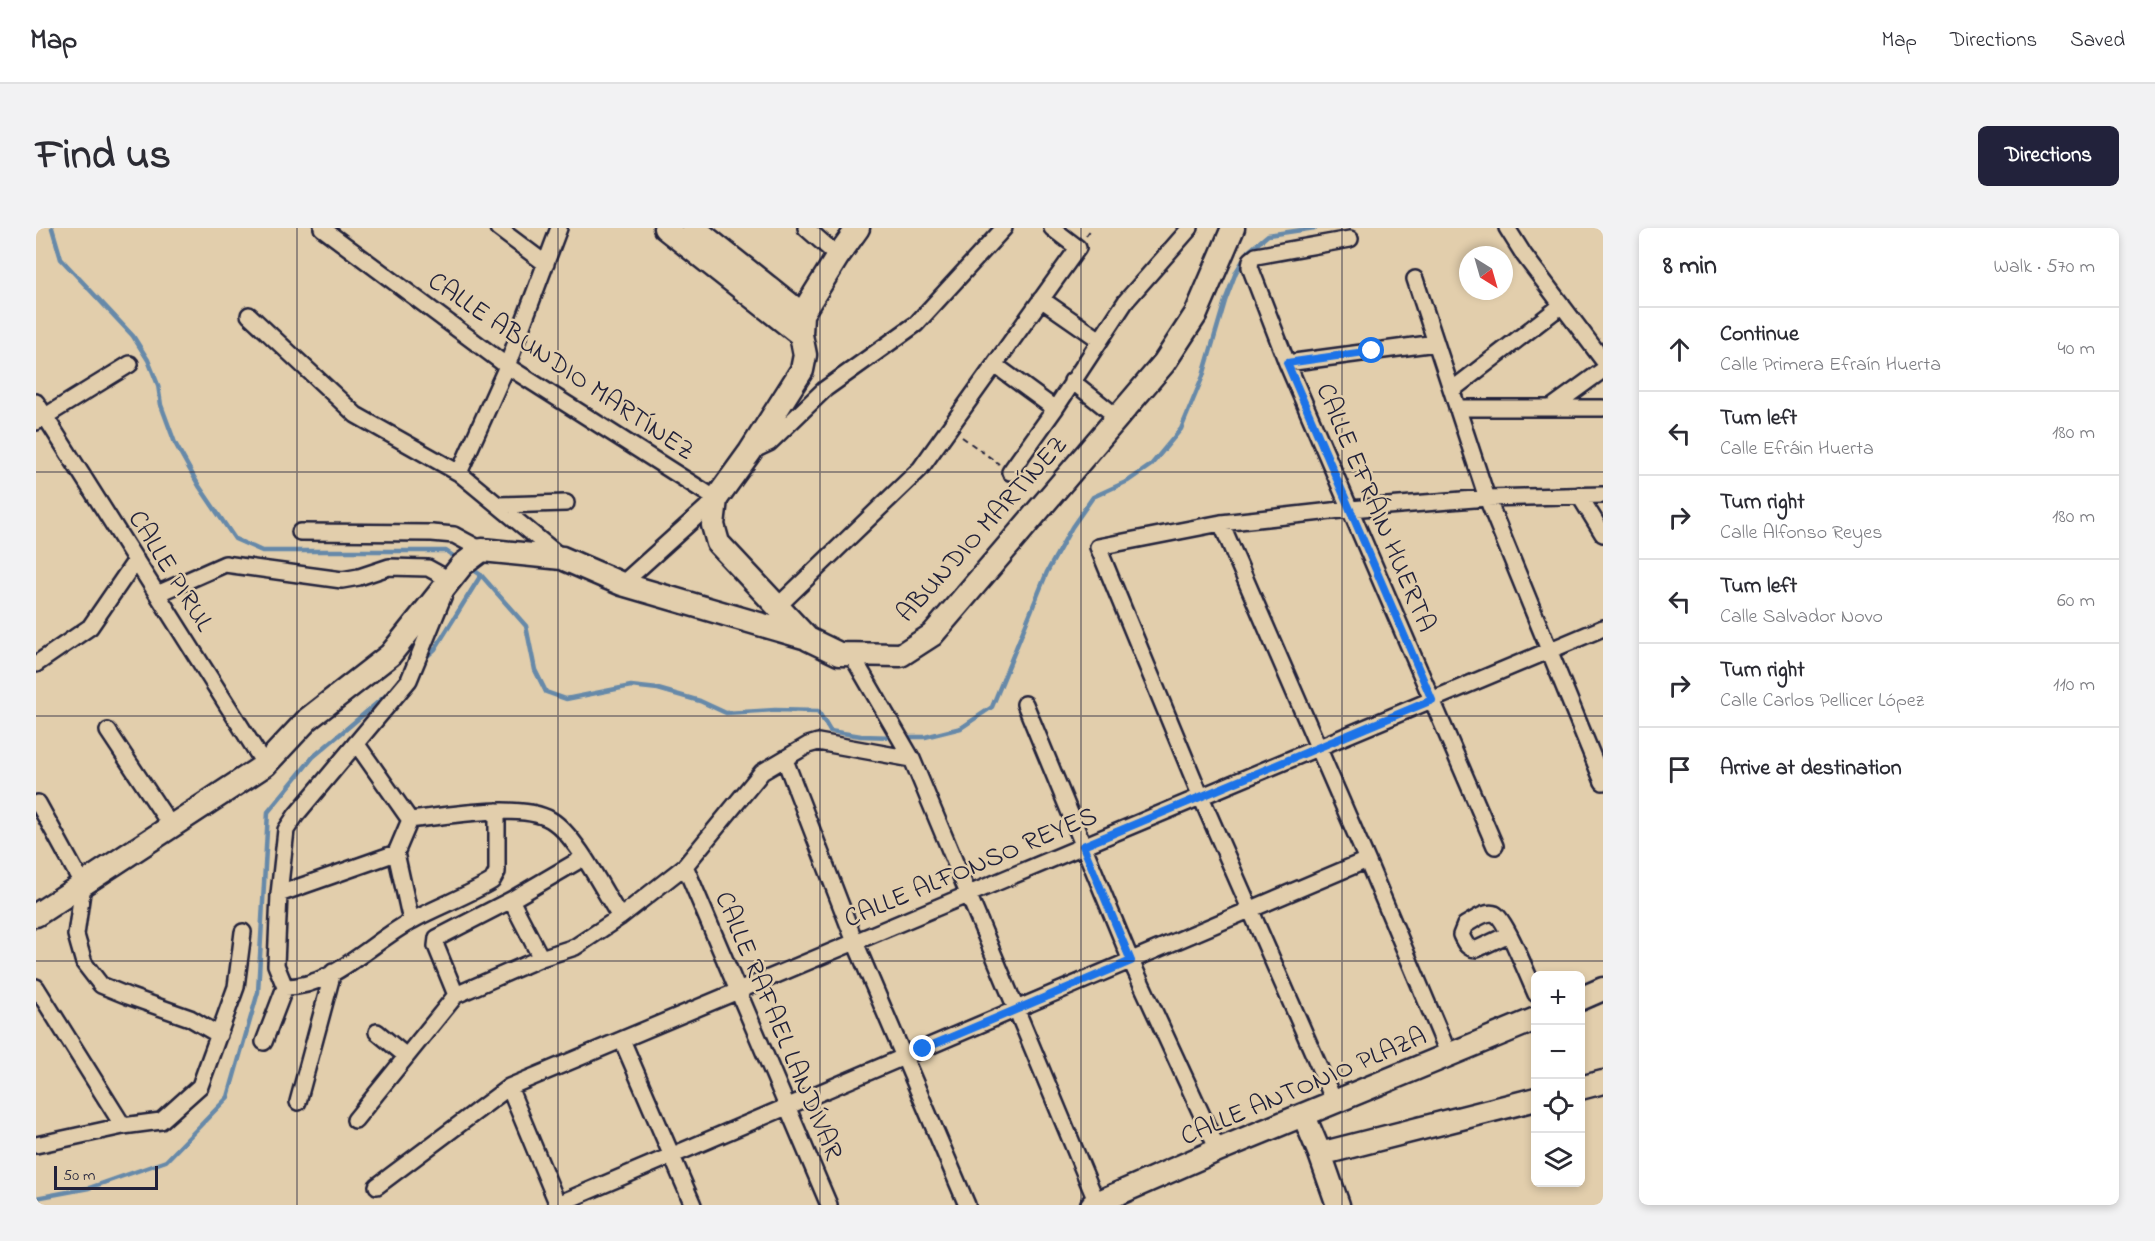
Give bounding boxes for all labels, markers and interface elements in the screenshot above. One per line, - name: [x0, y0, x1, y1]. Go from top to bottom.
- text: Map: [30, 21, 77, 62]
- text: Map: [1881, 26, 1917, 56]
- text: Directions: [1950, 26, 2037, 56]
- text: Saved: [2070, 26, 2125, 56]
- text: Find us: [36, 126, 171, 187]
- button: Directions: [1978, 126, 2119, 186]
- north arrow: [1459, 246, 1513, 300]
- text: 8 min: [1663, 248, 1717, 286]
- text: Walk · 570 m: [1993, 253, 2095, 282]
- street label: CALLE ABUNDIO MARTÍNEZ: [419, 263, 702, 471]
- text: Continue: [1720, 319, 1799, 351]
- icon: ahead: [1663, 333, 1696, 366]
- text: 40 m: [2058, 335, 2095, 364]
- route start: [1358, 337, 1384, 363]
- text: Calle Primera Efraín Huerta: [1720, 351, 1941, 380]
- street label: CALLE EFRÁIN HUERTA: [1305, 377, 1445, 639]
- text: Turn left: [1720, 403, 1797, 435]
- icon: left: [1663, 417, 1696, 450]
- text: 180 m: [2052, 419, 2095, 448]
- street label: ABUNDIO MARTÍNEZ: [888, 427, 1078, 632]
- text: Calle Efráin Huerta: [1720, 435, 1874, 464]
- text: Turn right: [1720, 487, 1805, 519]
- icon: right: [1663, 501, 1696, 534]
- street label: CALLE PIRUL: [117, 503, 223, 640]
- text: 180 m: [2052, 503, 2095, 532]
- text: Calle Alfonso Reyes: [1720, 519, 1882, 548]
- text: Turn left: [1720, 571, 1797, 603]
- icon: left: [1663, 585, 1696, 618]
- text: 60 m: [2057, 587, 2095, 616]
- text: Calle Salvador Novo: [1720, 603, 1883, 632]
- text: Turn right: [1720, 655, 1805, 687]
- icon: right: [1663, 669, 1696, 702]
- text: 110 m: [2053, 671, 2095, 700]
- text: Calle Carlos Pellicer López: [1720, 687, 1924, 716]
- icon: arrive: [1663, 753, 1696, 786]
- text: Arrive at destination: [1720, 753, 1902, 785]
- street label: CALLE ALFONSO REYES: [838, 797, 1104, 939]
- street label: CALLE RAFAEL LANDÍVAR: [703, 886, 852, 1166]
- map controls: [1531, 971, 1585, 1187]
- button: +: [1531, 971, 1585, 1025]
- street label: CALLE ANTONIO PLAZA: [1175, 1018, 1433, 1157]
- button: −: [1531, 1025, 1585, 1079]
- route end: [909, 1035, 935, 1061]
- button: locate: [1531, 1079, 1585, 1133]
- button: layers: [1531, 1133, 1585, 1187]
- scale bar: [54, 1163, 158, 1190]
- text: 50 m: [63, 1164, 95, 1188]

